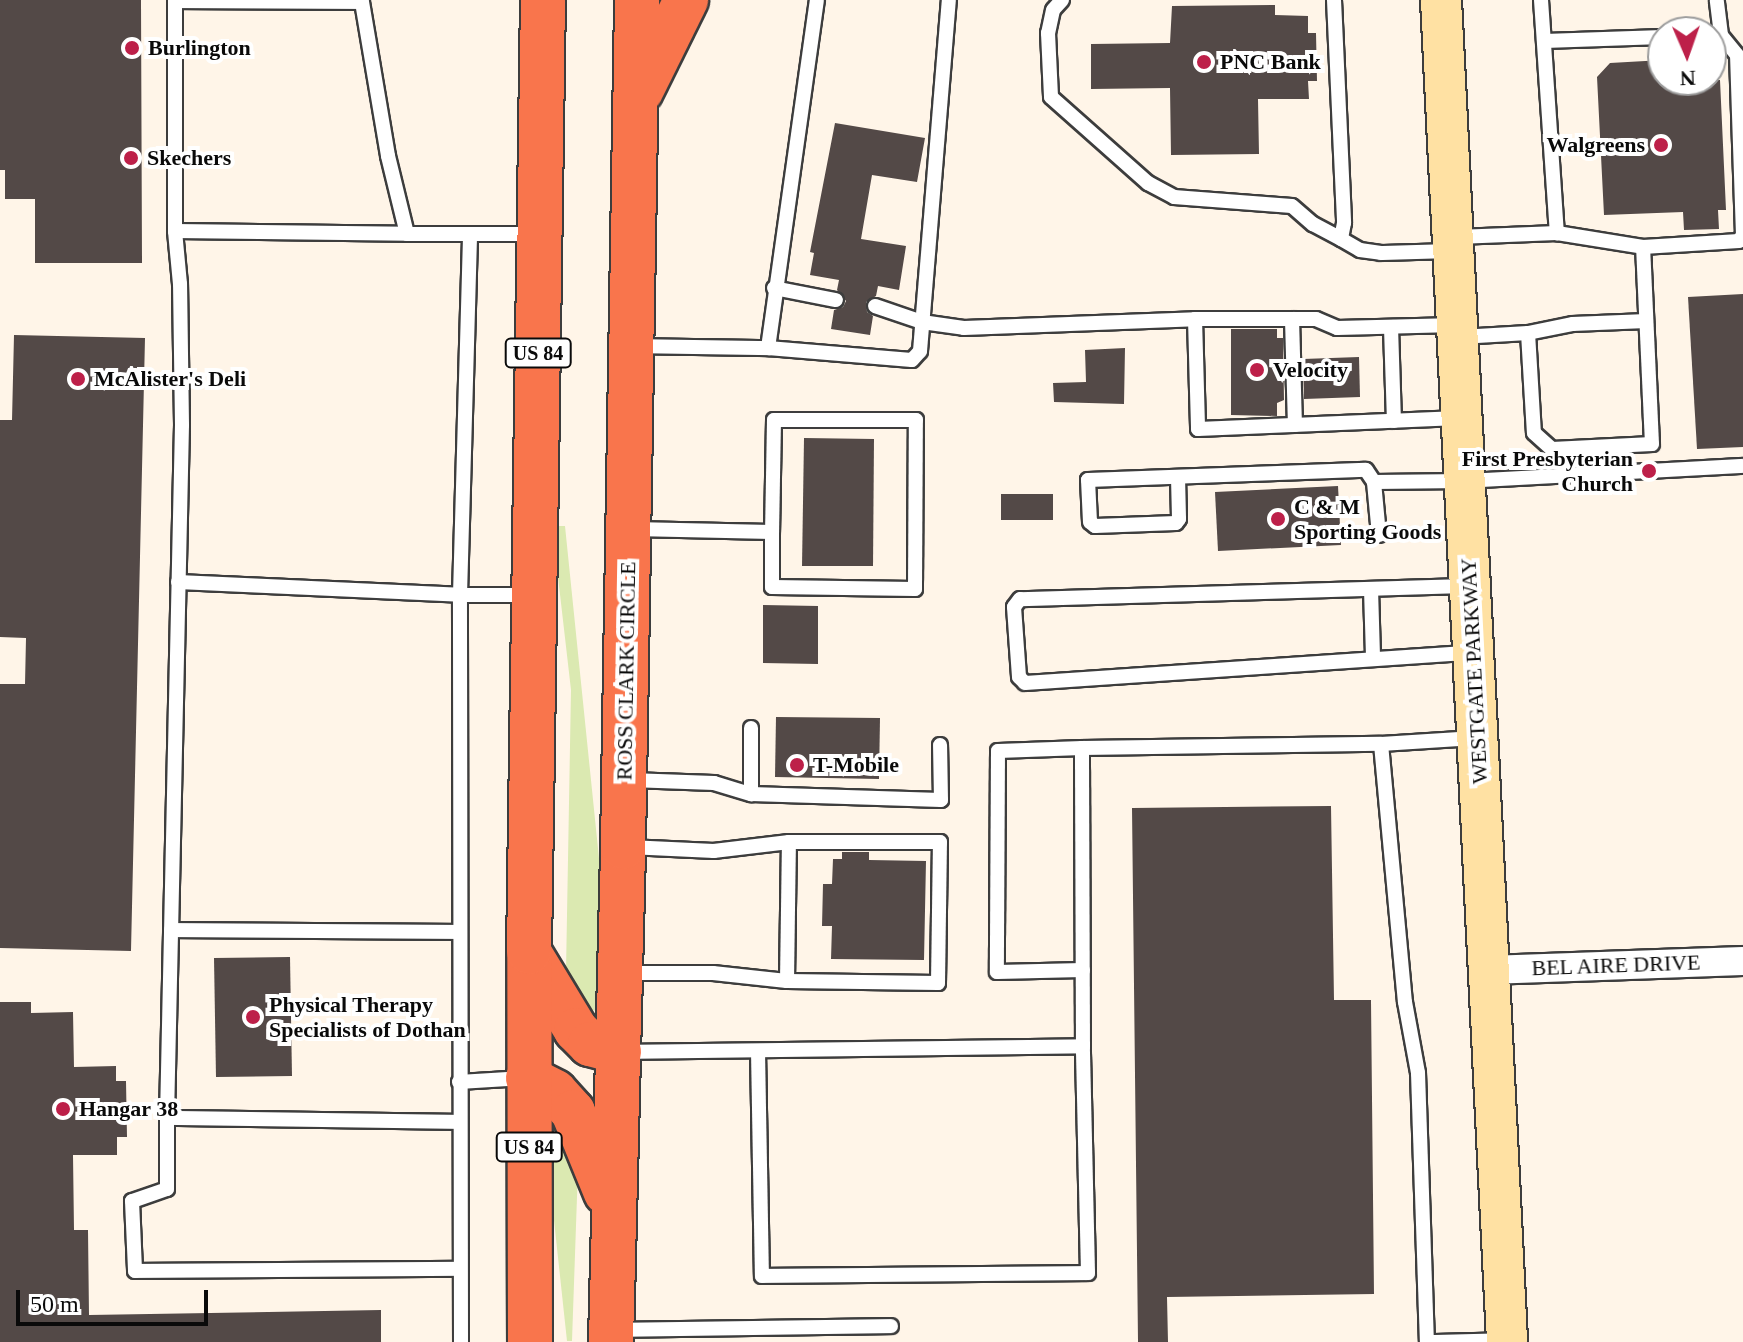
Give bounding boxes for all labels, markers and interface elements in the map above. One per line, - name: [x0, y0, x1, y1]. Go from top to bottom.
- north arrow: [1647, 16, 1727, 96]
- place label: Burlington: [148, 35, 251, 61]
- marker: Burlington: [123, 39, 141, 57]
- place label: PNC Bank: [1220, 49, 1321, 75]
- marker: PNC Bank: [1195, 53, 1213, 71]
- text: N: [1679, 66, 1696, 91]
- place label: Walgreens: [1546, 132, 1645, 158]
- marker: Walgreens: [1652, 136, 1670, 154]
- place label: Skechers: [147, 145, 231, 171]
- marker: Skechers: [122, 149, 140, 167]
- road number: US 84: [504, 337, 572, 369]
- place label: Velocity: [1273, 357, 1348, 383]
- marker: Velocity: [1248, 361, 1266, 379]
- place label: McAlister's Deli: [94, 366, 246, 392]
- marker: McAlister's Deli: [69, 370, 87, 388]
- place label: First Presbyterian Church: [1462, 445, 1633, 496]
- marker: First Presbyterian Church: [1640, 462, 1658, 480]
- place label: C & M Sporting Goods: [1294, 493, 1441, 544]
- marker: C & M Sporting Goods: [1269, 510, 1287, 528]
- street label: WESTGATE PARKWAY: [1455, 557, 1493, 785]
- street label: ROSS CLARK CIRCLE: [611, 561, 641, 781]
- place label: T-Mobile: [813, 752, 899, 778]
- marker: T-Mobile: [788, 756, 806, 774]
- street label: BEL AIRE DRIVE: [1530, 949, 1702, 981]
- place label: Physical Therapy Specialists of Dothan: [269, 991, 466, 1042]
- marker: Physical Therapy Specialists of Dothan: [244, 1008, 262, 1026]
- place label: Hangar 38: [79, 1096, 179, 1122]
- marker: Hangar 38: [54, 1100, 72, 1118]
- road number: US 84: [495, 1131, 563, 1163]
- scale bar: [20, 1274, 212, 1324]
- text: 50 m: [30, 1291, 79, 1317]

